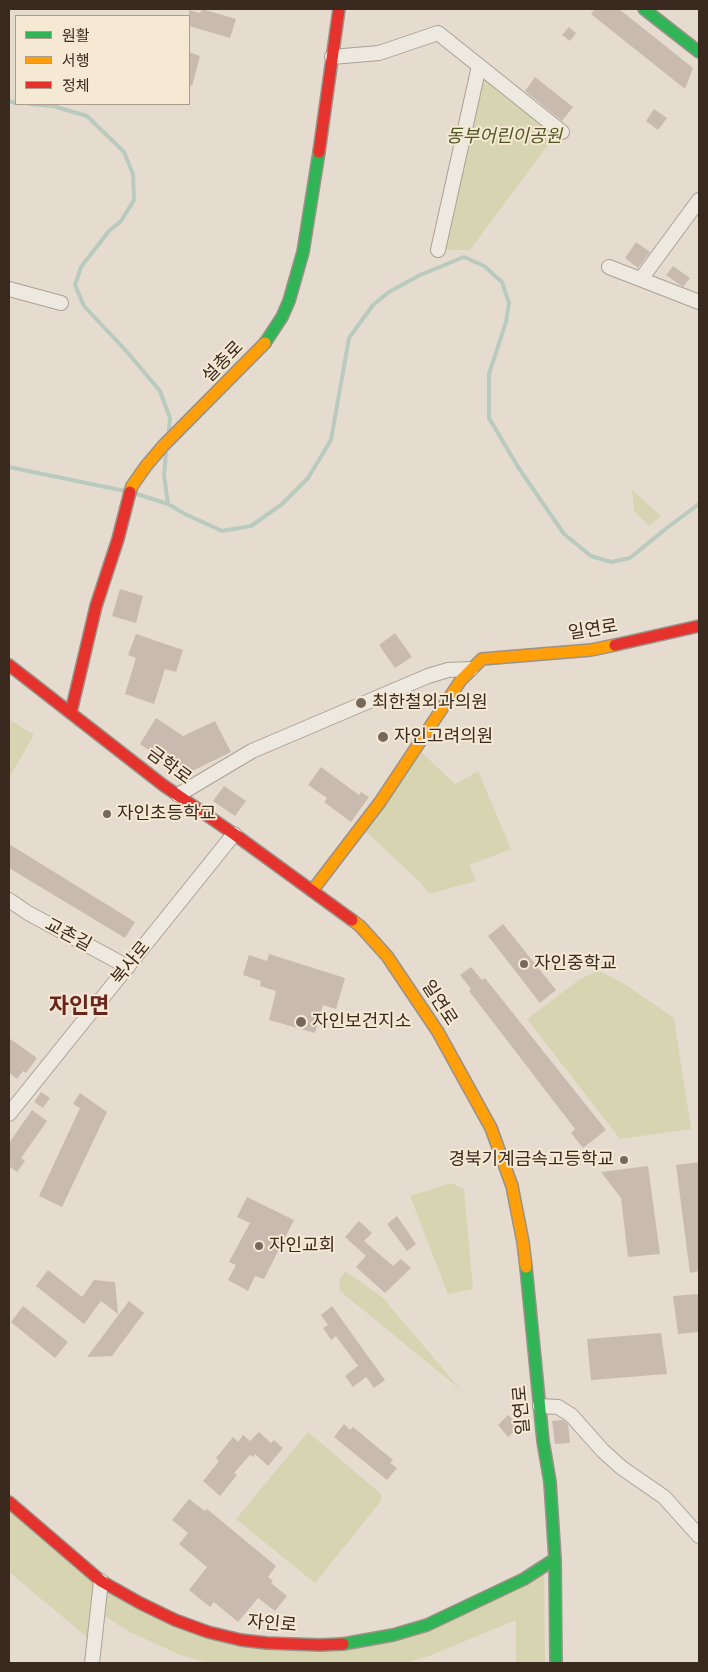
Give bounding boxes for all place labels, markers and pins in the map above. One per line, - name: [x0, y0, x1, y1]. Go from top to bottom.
- place label: 최한철외과의원: [372, 692, 488, 714]
- marker: 최한철외과의원: [354, 696, 368, 710]
- place label: 자인고려의원: [394, 726, 493, 748]
- marker: 자인고려의원: [376, 730, 390, 744]
- place label: 자인초등학교: [117, 803, 216, 825]
- marker: 자인초등학교: [101, 808, 113, 820]
- place label: 자인중학교: [534, 953, 617, 975]
- marker: 자인중학교: [518, 958, 530, 970]
- place label: 자인보건지소: [312, 1011, 411, 1033]
- marker: 자인보건지소: [294, 1015, 308, 1029]
- place label: 경북기계금속고등학교: [448, 1149, 614, 1171]
- marker: 경북기계금속고등학교: [618, 1154, 630, 1166]
- place label: 자인교회: [269, 1235, 335, 1257]
- marker: 자인교회: [253, 1240, 265, 1252]

